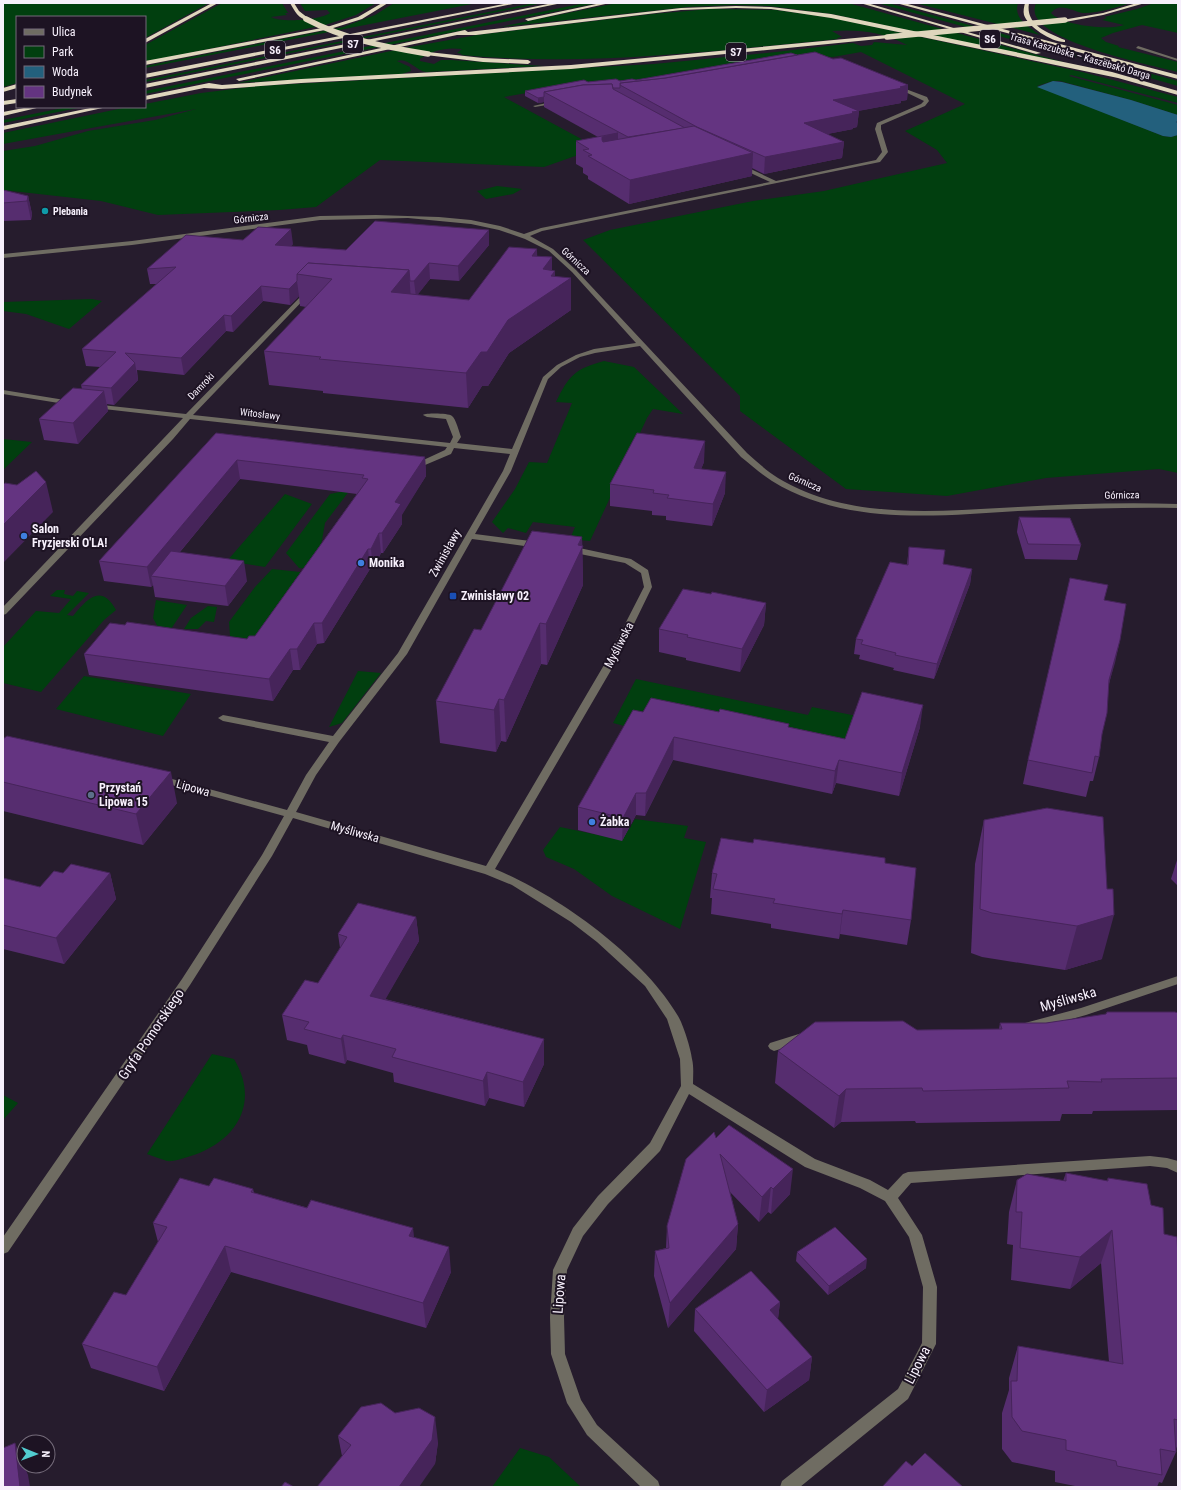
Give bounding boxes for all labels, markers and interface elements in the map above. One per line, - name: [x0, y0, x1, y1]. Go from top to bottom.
- legend: [16, 16, 146, 108]
- text: Ulica: [52, 25, 76, 39]
- road number: S6: [980, 30, 1000, 48]
- street label: Trasa Kaszubska – Kaszëbskô Darga: [1009, 31, 1152, 81]
- road number: S7: [343, 35, 363, 53]
- road number: S6: [265, 41, 285, 59]
- road number: S7: [726, 43, 746, 61]
- text: Park: [52, 45, 74, 59]
- text: Woda: [52, 65, 79, 79]
- text: Budynek: [52, 85, 93, 99]
- marker: Plebania: [40, 206, 50, 216]
- place label: Plebania: [53, 206, 88, 217]
- street label: Górnicza: [233, 210, 269, 226]
- street label: Górnicza: [559, 245, 593, 277]
- street label: Damroki: [186, 370, 216, 402]
- street label: Witosławy: [239, 406, 281, 422]
- street label: Górnicza: [787, 470, 823, 494]
- street label: Górnicza: [1104, 489, 1140, 501]
- place label: Salon Fryzjerski O'LA!: [32, 522, 107, 550]
- street label: Zwinisławy: [426, 527, 464, 579]
- marker: Salon Fryzjerski O'LA!: [19, 531, 29, 541]
- place label: Monika: [369, 556, 405, 570]
- marker: Monika: [356, 558, 366, 568]
- place label: Zwinisławy 02: [461, 589, 529, 603]
- marker: Zwinisławy 02: [448, 591, 458, 601]
- street label: Myśliwska: [602, 620, 637, 670]
- street label: Lipowa: [175, 777, 211, 799]
- place label: Przystań Lipowa 15: [99, 781, 148, 809]
- marker: Przystań Lipowa 15: [86, 790, 96, 800]
- place label: Żabka: [600, 814, 630, 829]
- marker: Żabka: [587, 817, 597, 827]
- street label: Myśliwska: [329, 818, 381, 846]
- street label: Myśliwska: [1038, 983, 1098, 1015]
- street label: Gryfa Pomorskiego: [115, 986, 187, 1082]
- street label: Lipowa: [550, 1274, 568, 1314]
- street label: Lipowa: [901, 1344, 933, 1386]
- north arrow: [16, 1434, 56, 1474]
- text: N: [39, 1451, 52, 1458]

